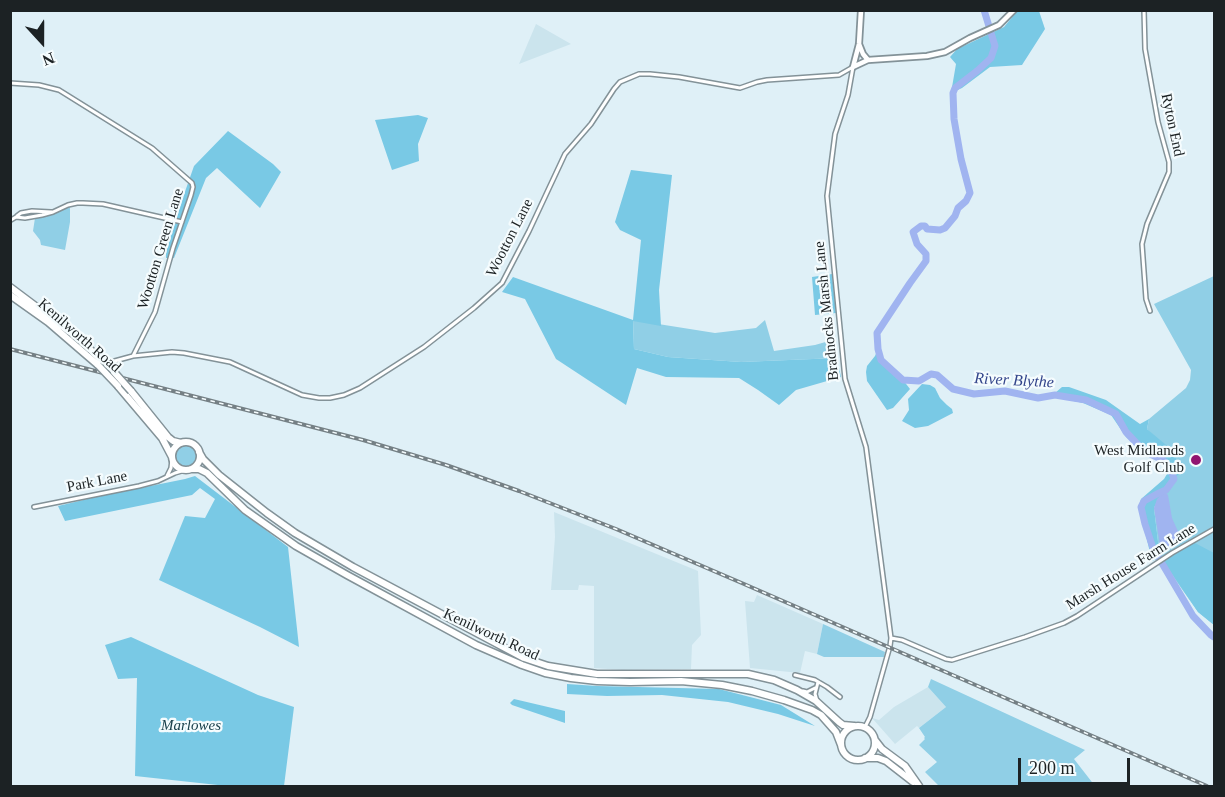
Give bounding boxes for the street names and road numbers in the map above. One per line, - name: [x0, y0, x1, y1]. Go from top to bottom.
- street label: Ryton End: [1157, 92, 1187, 158]
- street label: Wootton Green Lane: [134, 186, 188, 312]
- street label: Wootton Lane: [483, 196, 537, 280]
- street label: Bradnocks Marsh Lane: [811, 240, 843, 382]
- street label: Kenilworth Road: [34, 295, 124, 377]
- street label: Park Lane: [65, 467, 129, 497]
- street label: Marsh House Farm Lane: [1063, 520, 1199, 614]
- street label: Kenilworth Road: [440, 605, 542, 665]

